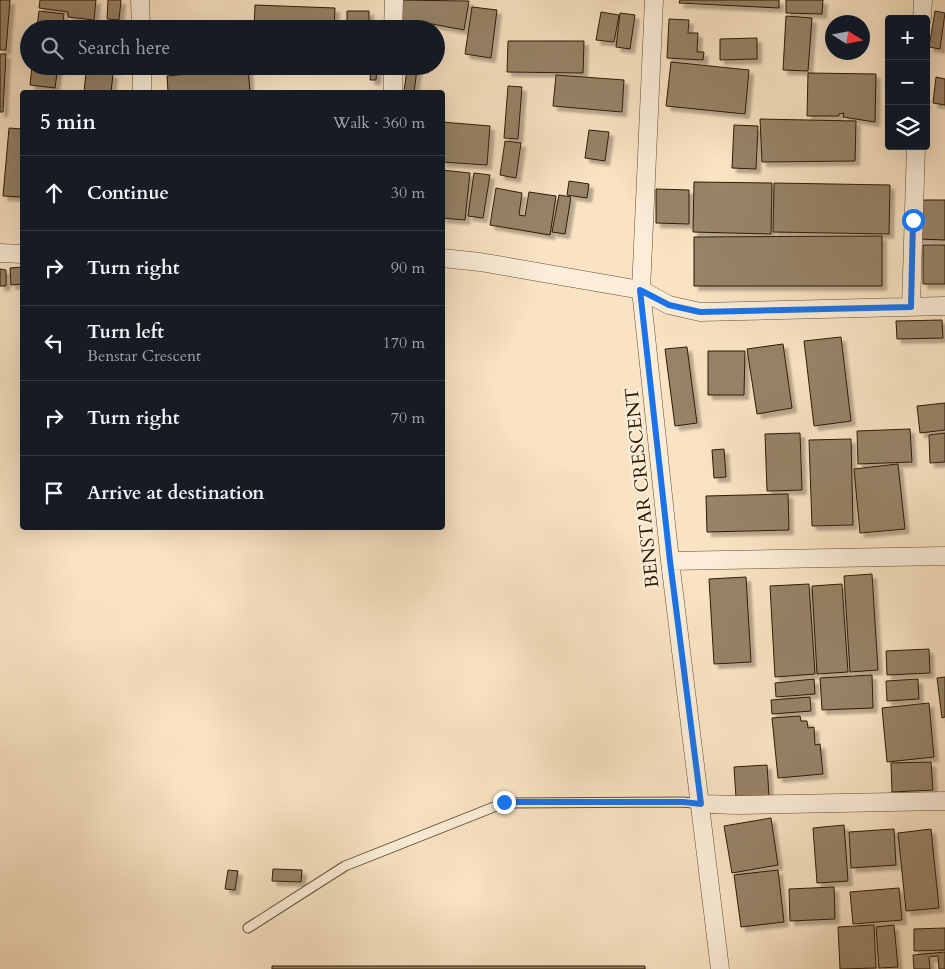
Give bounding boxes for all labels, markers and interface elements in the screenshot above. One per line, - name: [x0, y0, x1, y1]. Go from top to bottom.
- north arrow: [825, 15, 870, 60]
- map controls: [885, 15, 930, 150]
- button: +: [885, 15, 930, 60]
- search box: [20, 20, 445, 75]
- icon: search: [38, 34, 66, 62]
- text: Search here: [78, 35, 170, 61]
- button: −: [885, 60, 930, 105]
- button: layers: [885, 105, 930, 150]
- text: 5 min: [40, 108, 96, 137]
- text: Walk · 360 m: [333, 112, 425, 134]
- icon: ahead: [40, 179, 68, 207]
- text: Continue: [87, 180, 169, 206]
- text: 30 m: [391, 182, 425, 204]
- route start: [902, 209, 925, 232]
- icon: right: [40, 254, 68, 282]
- text: Turn right: [87, 255, 179, 281]
- text: 90 m: [391, 257, 425, 279]
- text: Turn left: [87, 319, 164, 345]
- icon: left: [40, 329, 68, 357]
- text: 170 m: [383, 332, 425, 354]
- text: Benstar Crescent: [87, 345, 201, 367]
- street label: BENSTAR CRESCENT: [619, 386, 665, 589]
- icon: right: [40, 404, 68, 432]
- text: Turn right: [87, 405, 179, 431]
- text: 70 m: [391, 407, 425, 429]
- icon: arrive: [40, 479, 68, 507]
- text: Arrive at destination: [87, 480, 264, 506]
- route end: [493, 791, 516, 814]

